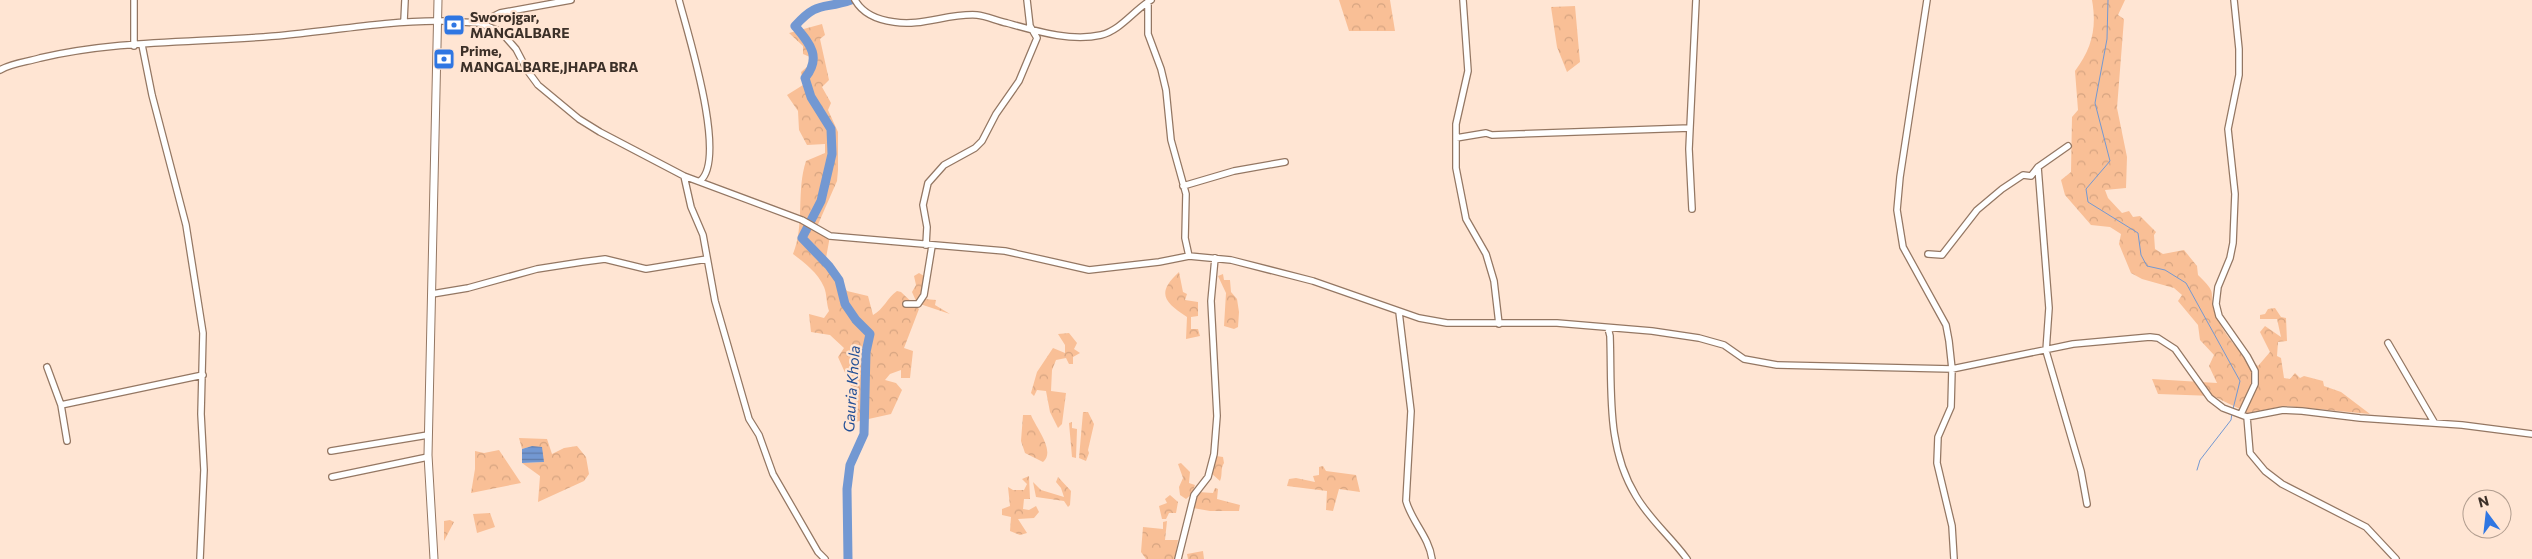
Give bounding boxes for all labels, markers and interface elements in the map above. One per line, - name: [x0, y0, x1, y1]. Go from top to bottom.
- place label: Sworojgar, MANGALBARE: [470, 8, 570, 41]
- bank icon: Sworojgar, MANGALBARE: [442, 13, 466, 37]
- place label: Prime, MANGALBARE,JHAPA BRA: [460, 42, 638, 75]
- bank icon: Prime, MANGALBARE,JHAPA BRA: [432, 47, 456, 71]
- water label: Gauria Khola: [839, 345, 863, 433]
- north arrow: [2462, 489, 2512, 539]
- text: N: [2476, 491, 2491, 511]

